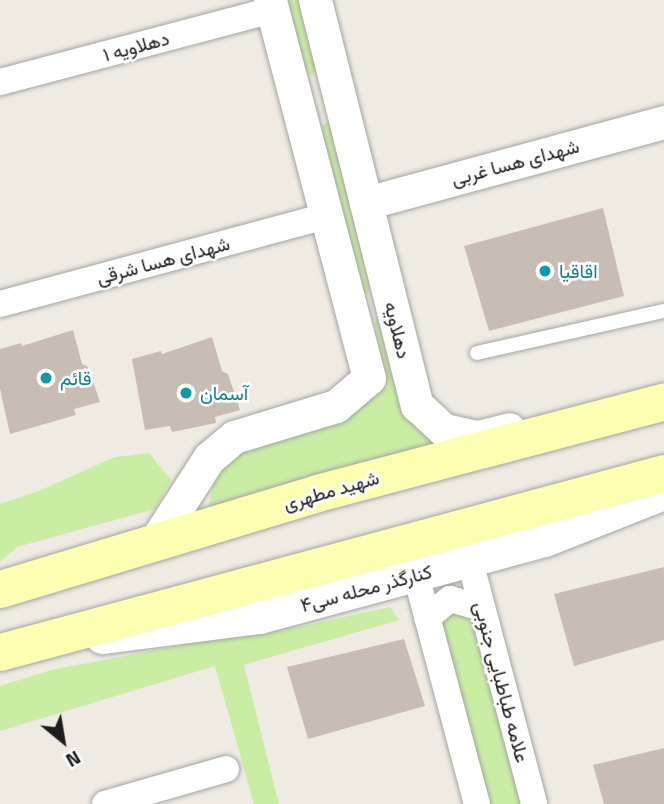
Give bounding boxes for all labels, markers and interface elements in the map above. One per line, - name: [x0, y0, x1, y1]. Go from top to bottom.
- street label: دهلاویه ۱: [100, 26, 172, 66]
- street label: شهدای هسا غربی: [449, 134, 581, 190]
- street label: شهدای هسا شرقی: [94, 231, 232, 289]
- place label: اقاقیا: [559, 260, 598, 282]
- marker: اقاقیا: [537, 263, 553, 279]
- street label: دهلاویه: [380, 299, 416, 361]
- place label: قائم: [60, 367, 92, 389]
- marker: قائم: [38, 370, 54, 386]
- place label: آسمان: [200, 382, 248, 404]
- marker: آسمان: [178, 385, 194, 401]
- street label: شهید مطهری: [280, 465, 382, 515]
- street label: کنارگذر محله سی۴: [298, 560, 434, 616]
- street label: علامه طباطبایی جنوبی: [470, 599, 534, 765]
- north arrow: [28, 706, 98, 776]
- text: N: [61, 744, 87, 775]

